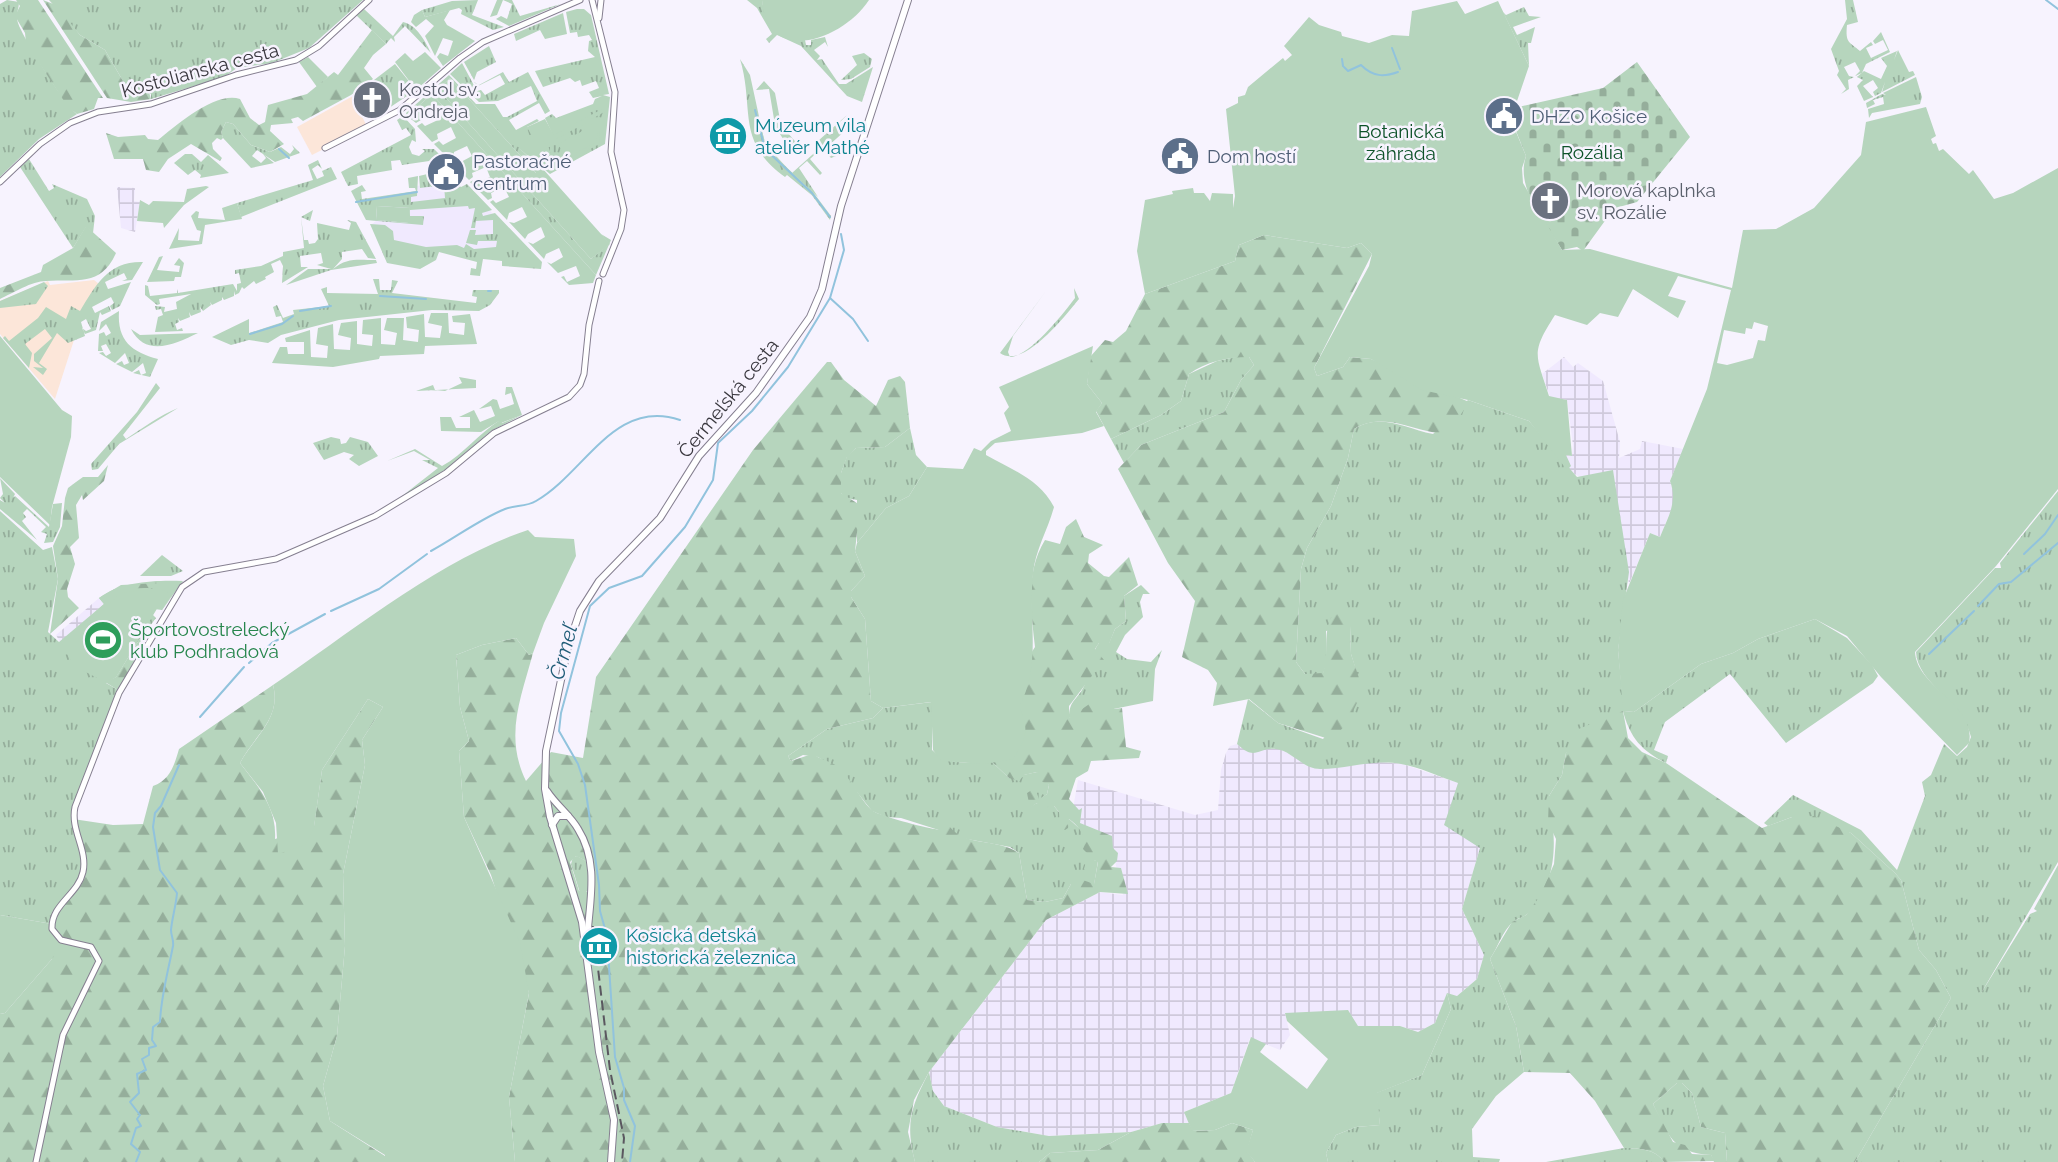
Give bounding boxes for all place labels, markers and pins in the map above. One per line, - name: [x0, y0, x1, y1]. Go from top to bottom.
- place label: Kostol sv. Ondreja: [399, 78, 479, 122]
- church icon: Kostol sv. Ondreja: [351, 79, 393, 121]
- public building icon: DHZO Košice: [1483, 95, 1525, 137]
- place label: DHZO Košice: [1531, 105, 1647, 127]
- place label: Múzeum vila ateliér Mathé: [755, 114, 870, 158]
- museum icon: Múzeum vila ateliér Mathé: [707, 115, 749, 157]
- public building icon: Dom hostí: [1159, 135, 1201, 177]
- place label: Dom hostí: [1207, 145, 1297, 167]
- place label: Pastoračné centrum: [473, 150, 571, 194]
- public building icon: Pastoračné centrum: [425, 151, 467, 193]
- place label: Morová kaplnka sv. Rozálie: [1577, 179, 1716, 223]
- church icon: Morová kaplnka sv. Rozálie: [1529, 180, 1571, 222]
- place label: Športovostrelecký klub Podhradová: [130, 618, 290, 662]
- sports icon: Športovostrelecký klub Podhradová: [82, 619, 124, 661]
- place label: Košická detská historická železnica: [626, 924, 796, 968]
- museum icon: Košická detská historická železnica: [578, 925, 620, 967]

